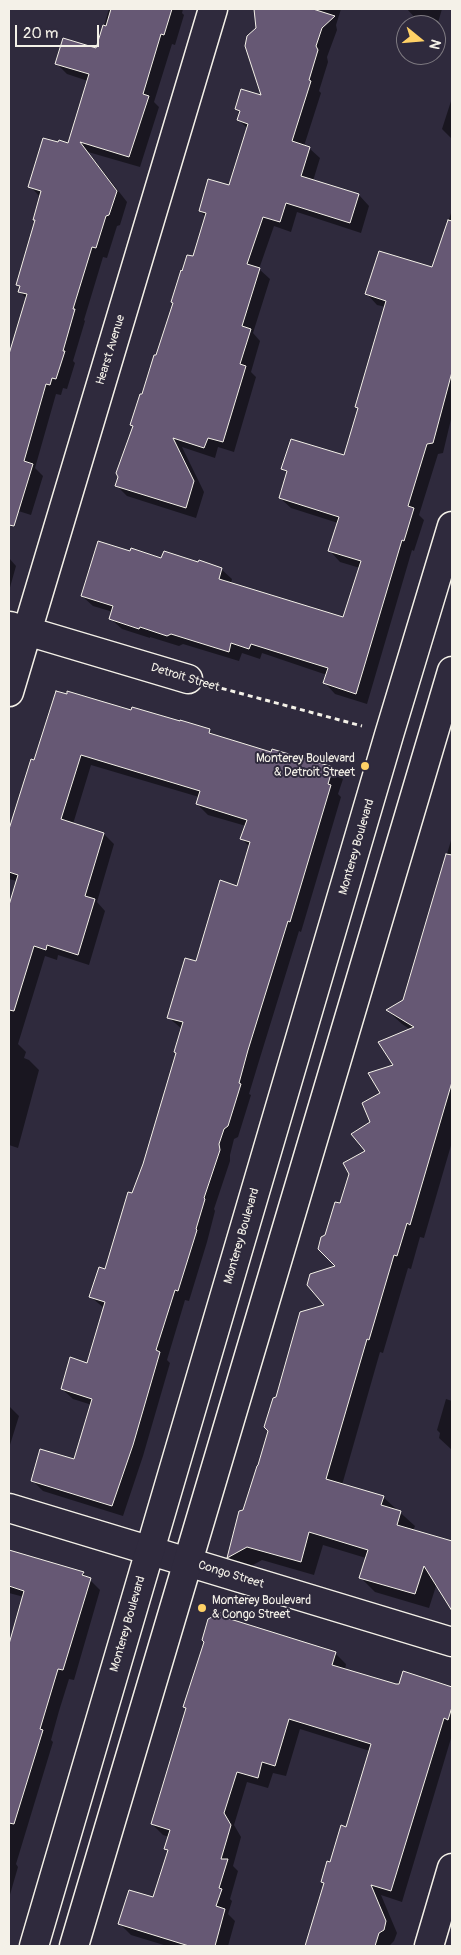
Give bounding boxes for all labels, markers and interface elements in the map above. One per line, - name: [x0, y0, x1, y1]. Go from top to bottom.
- scale bar: [18, 15, 101, 47]
- north arrow: [396, 15, 446, 65]
- text: 20 m: [23, 24, 58, 43]
- text: N: [425, 37, 444, 51]
- street label: Hearst Avenue: [94, 313, 128, 387]
- street label: Detroit Street: [149, 661, 221, 695]
- place label: Monterey Boulevard & Detroit Street: [256, 752, 355, 780]
- marker: Monterey Boulevard & Detroit Street: [359, 760, 371, 772]
- street label: Monterey Boulevard: [336, 797, 378, 897]
- street label: Monterey Boulevard: [221, 1186, 263, 1286]
- street label: Congo Street: [196, 1558, 266, 1592]
- street label: Monterey Boulevard: [107, 1574, 149, 1674]
- place label: Monterey Boulevard & Congo Street: [212, 1594, 311, 1622]
- marker: Monterey Boulevard & Congo Street: [196, 1602, 208, 1614]

